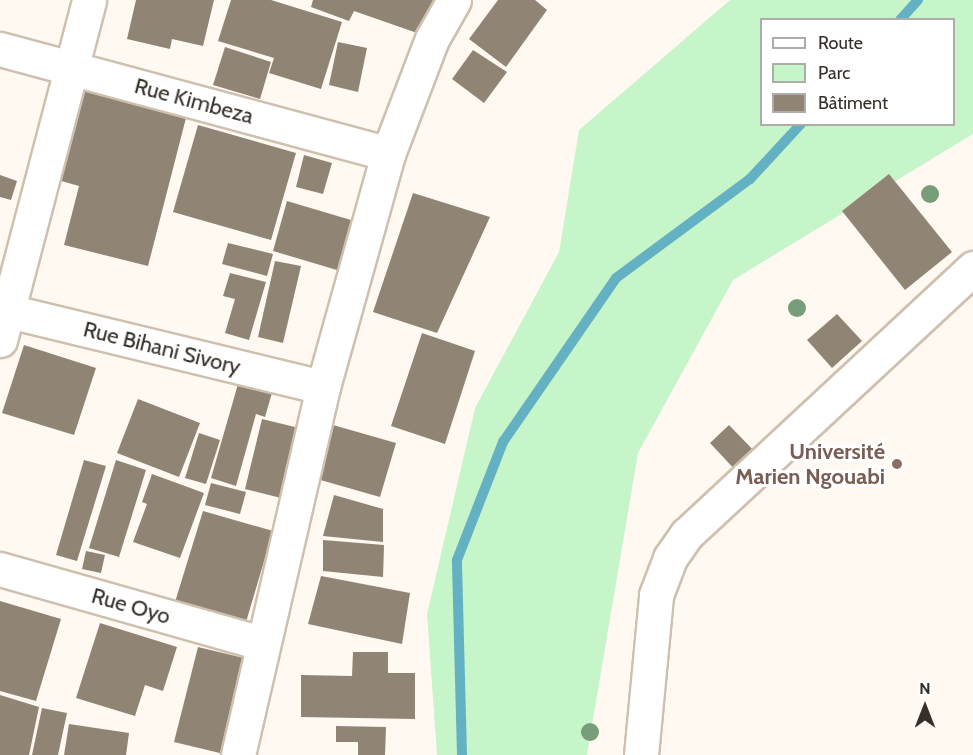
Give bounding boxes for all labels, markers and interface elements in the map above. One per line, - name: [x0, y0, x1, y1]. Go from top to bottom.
- legend: [760, 18, 955, 126]
- text: Route: [818, 32, 863, 54]
- text: Parc: [818, 62, 850, 84]
- street label: Rue Kimbeza: [132, 72, 256, 130]
- text: Bâtiment: [818, 92, 888, 114]
- street label: Rue Bihani Sivory: [81, 316, 243, 380]
- place label: Université Marien Ngouabi: [735, 438, 885, 490]
- marker: Université Marien Ngouabi: [890, 457, 904, 471]
- street label: Rue Oyo: [89, 582, 173, 630]
- north arrow: [895, 677, 955, 737]
- text: N: [919, 679, 931, 698]

